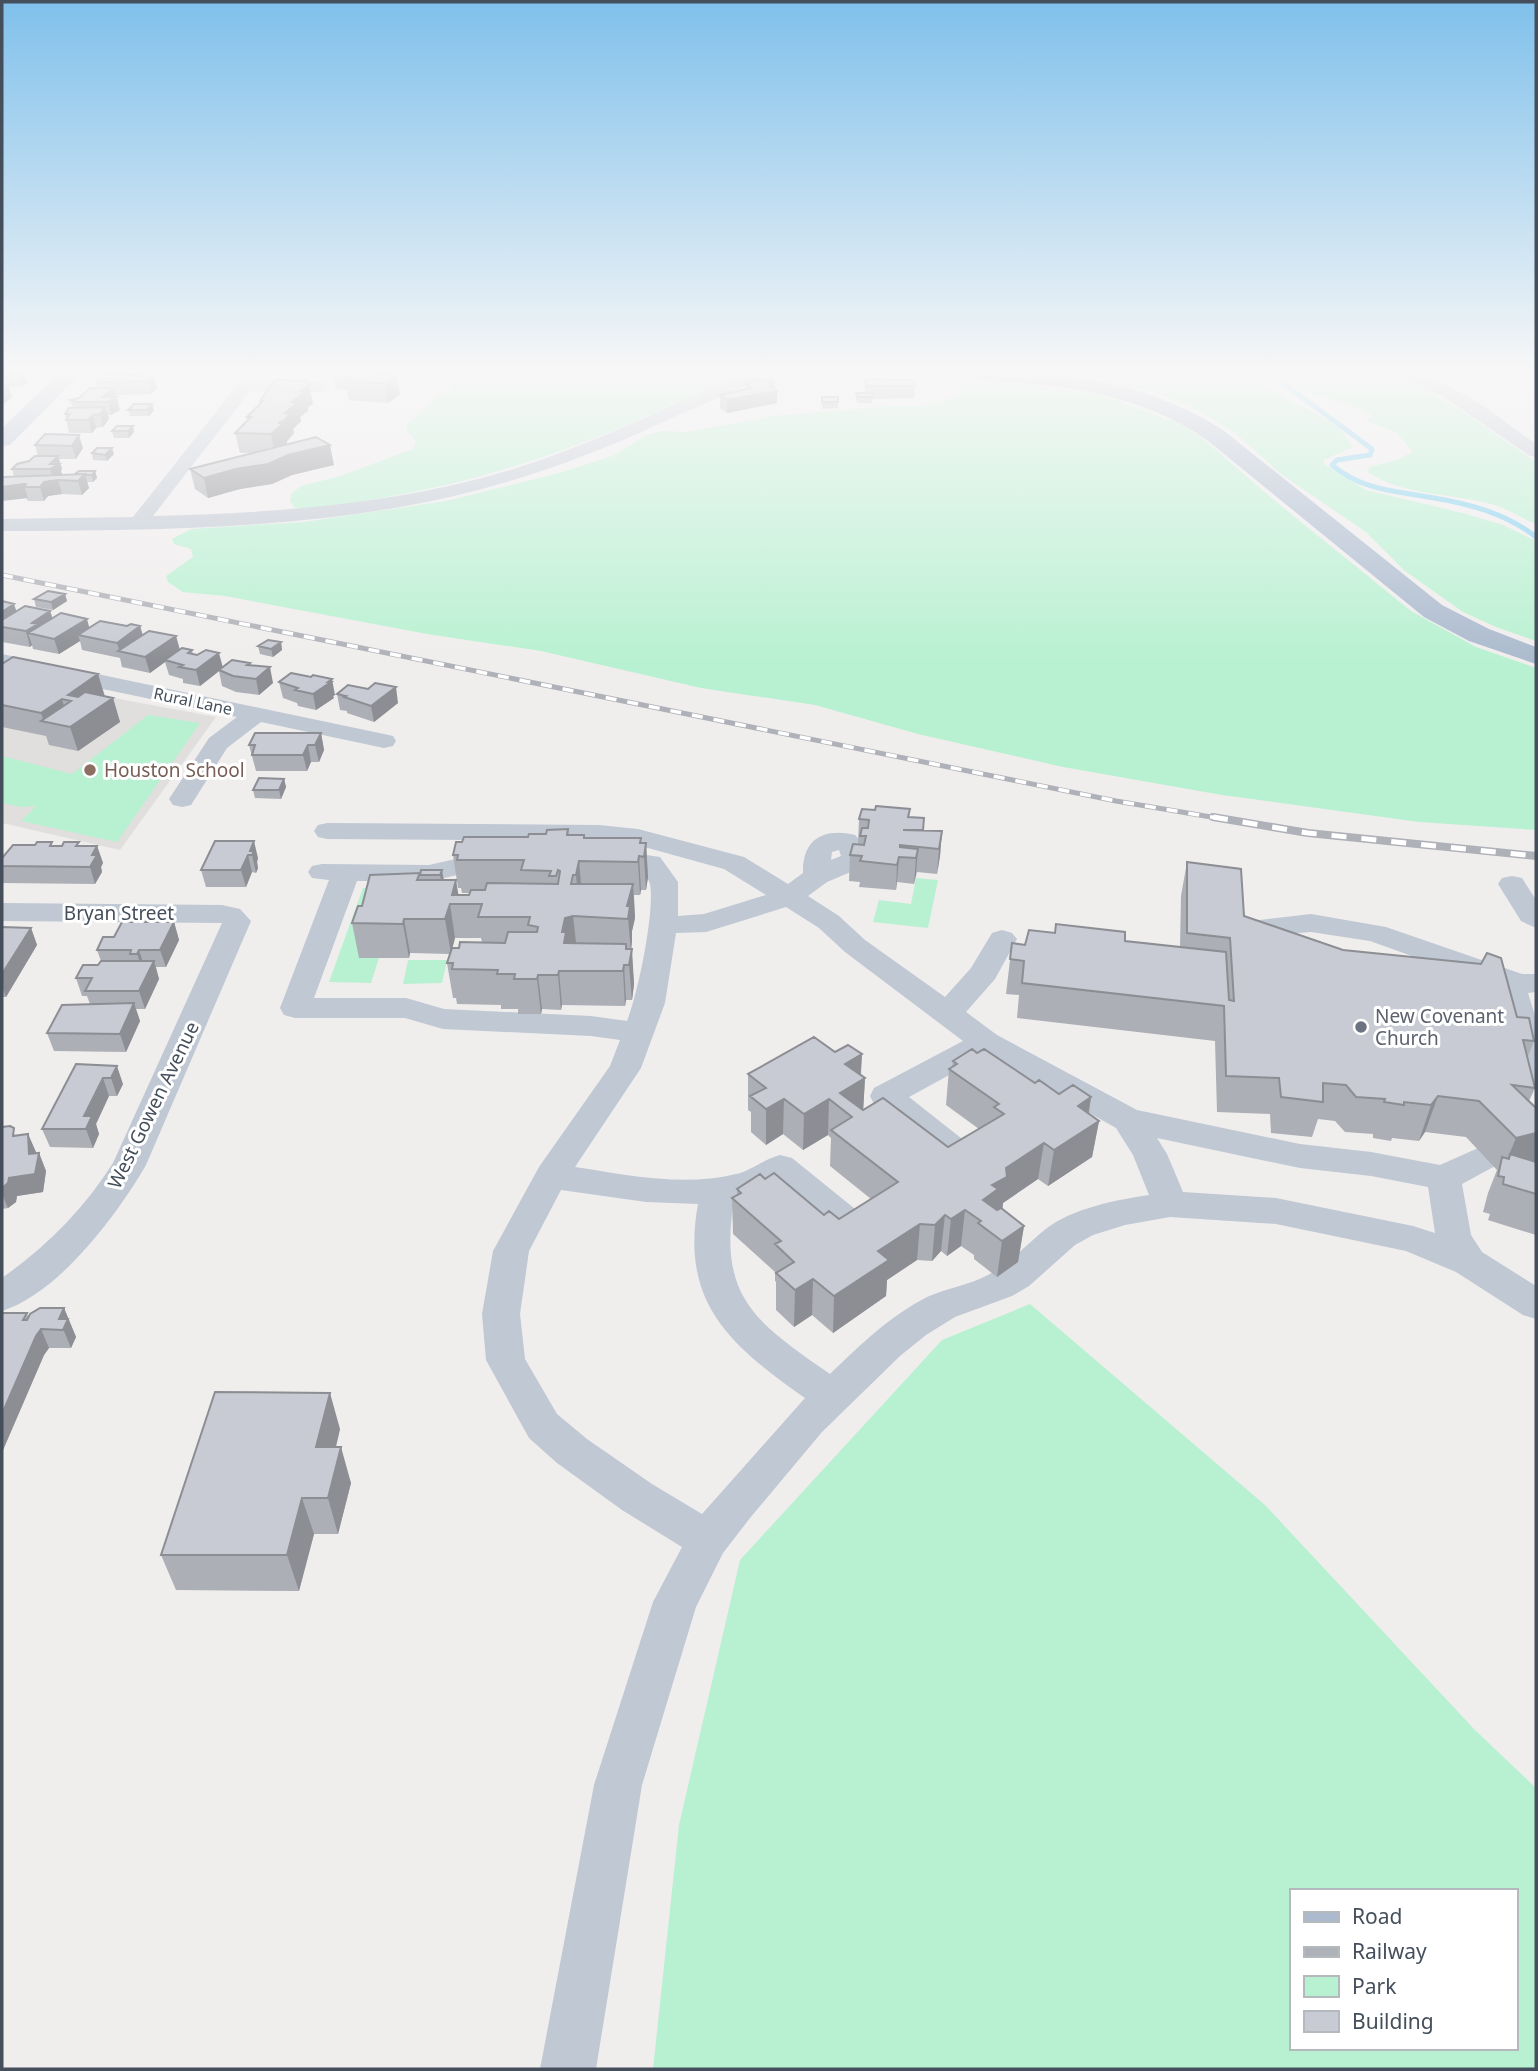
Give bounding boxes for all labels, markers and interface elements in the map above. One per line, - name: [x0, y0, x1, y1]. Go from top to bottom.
- street label: Rural Lane: [152, 682, 234, 720]
- place label: Houston School: [104, 757, 245, 783]
- marker: Houston School: [82, 762, 98, 778]
- street label: Bryan Street: [64, 900, 174, 926]
- place label: New Covenant Church: [1375, 1003, 1504, 1051]
- street label: West Gowen Avenue: [101, 1017, 205, 1193]
- marker: New Covenant Church: [1353, 1019, 1369, 1035]
- legend: [1290, 1889, 1517, 2050]
- text: Road: [1352, 1902, 1402, 1930]
- text: Railway: [1352, 1937, 1427, 1965]
- text: Park: [1352, 1972, 1397, 2000]
- text: Building: [1352, 2007, 1434, 2035]

